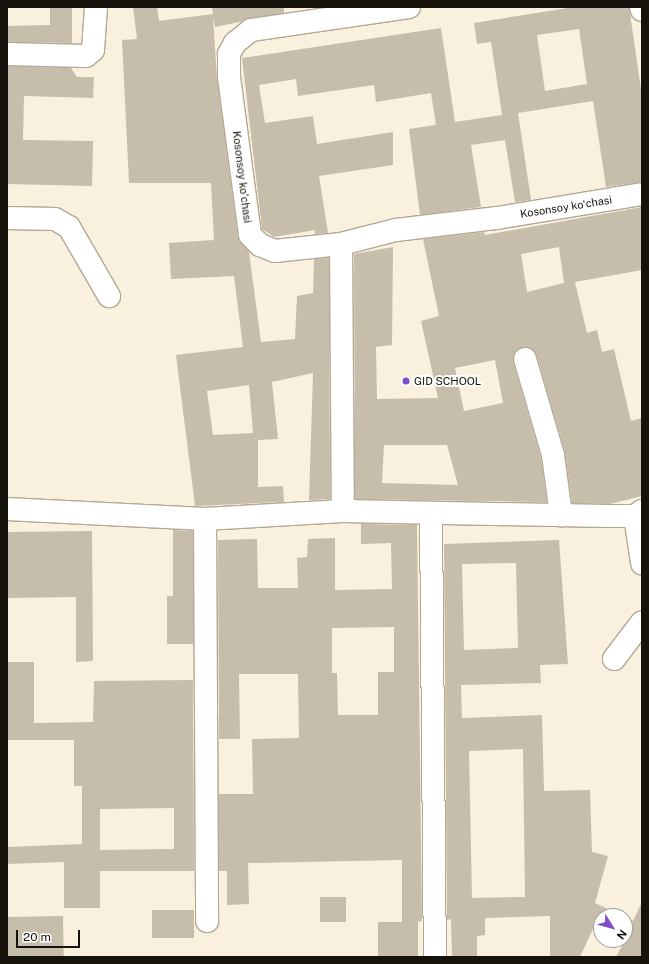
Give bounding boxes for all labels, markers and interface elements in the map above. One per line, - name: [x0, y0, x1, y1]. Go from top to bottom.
- street label: Kosonsoy koʻchasi: [230, 130, 254, 224]
- street label: Kosonsoy koʻchasi: [519, 193, 613, 221]
- place label: GID SCHOOL: [414, 374, 481, 388]
- marker: GID SCHOOL: [401, 376, 411, 386]
- north arrow: [593, 908, 633, 948]
- scale bar: [18, 922, 82, 948]
- text: N: [614, 928, 629, 942]
- text: 20 m: [23, 930, 51, 944]

